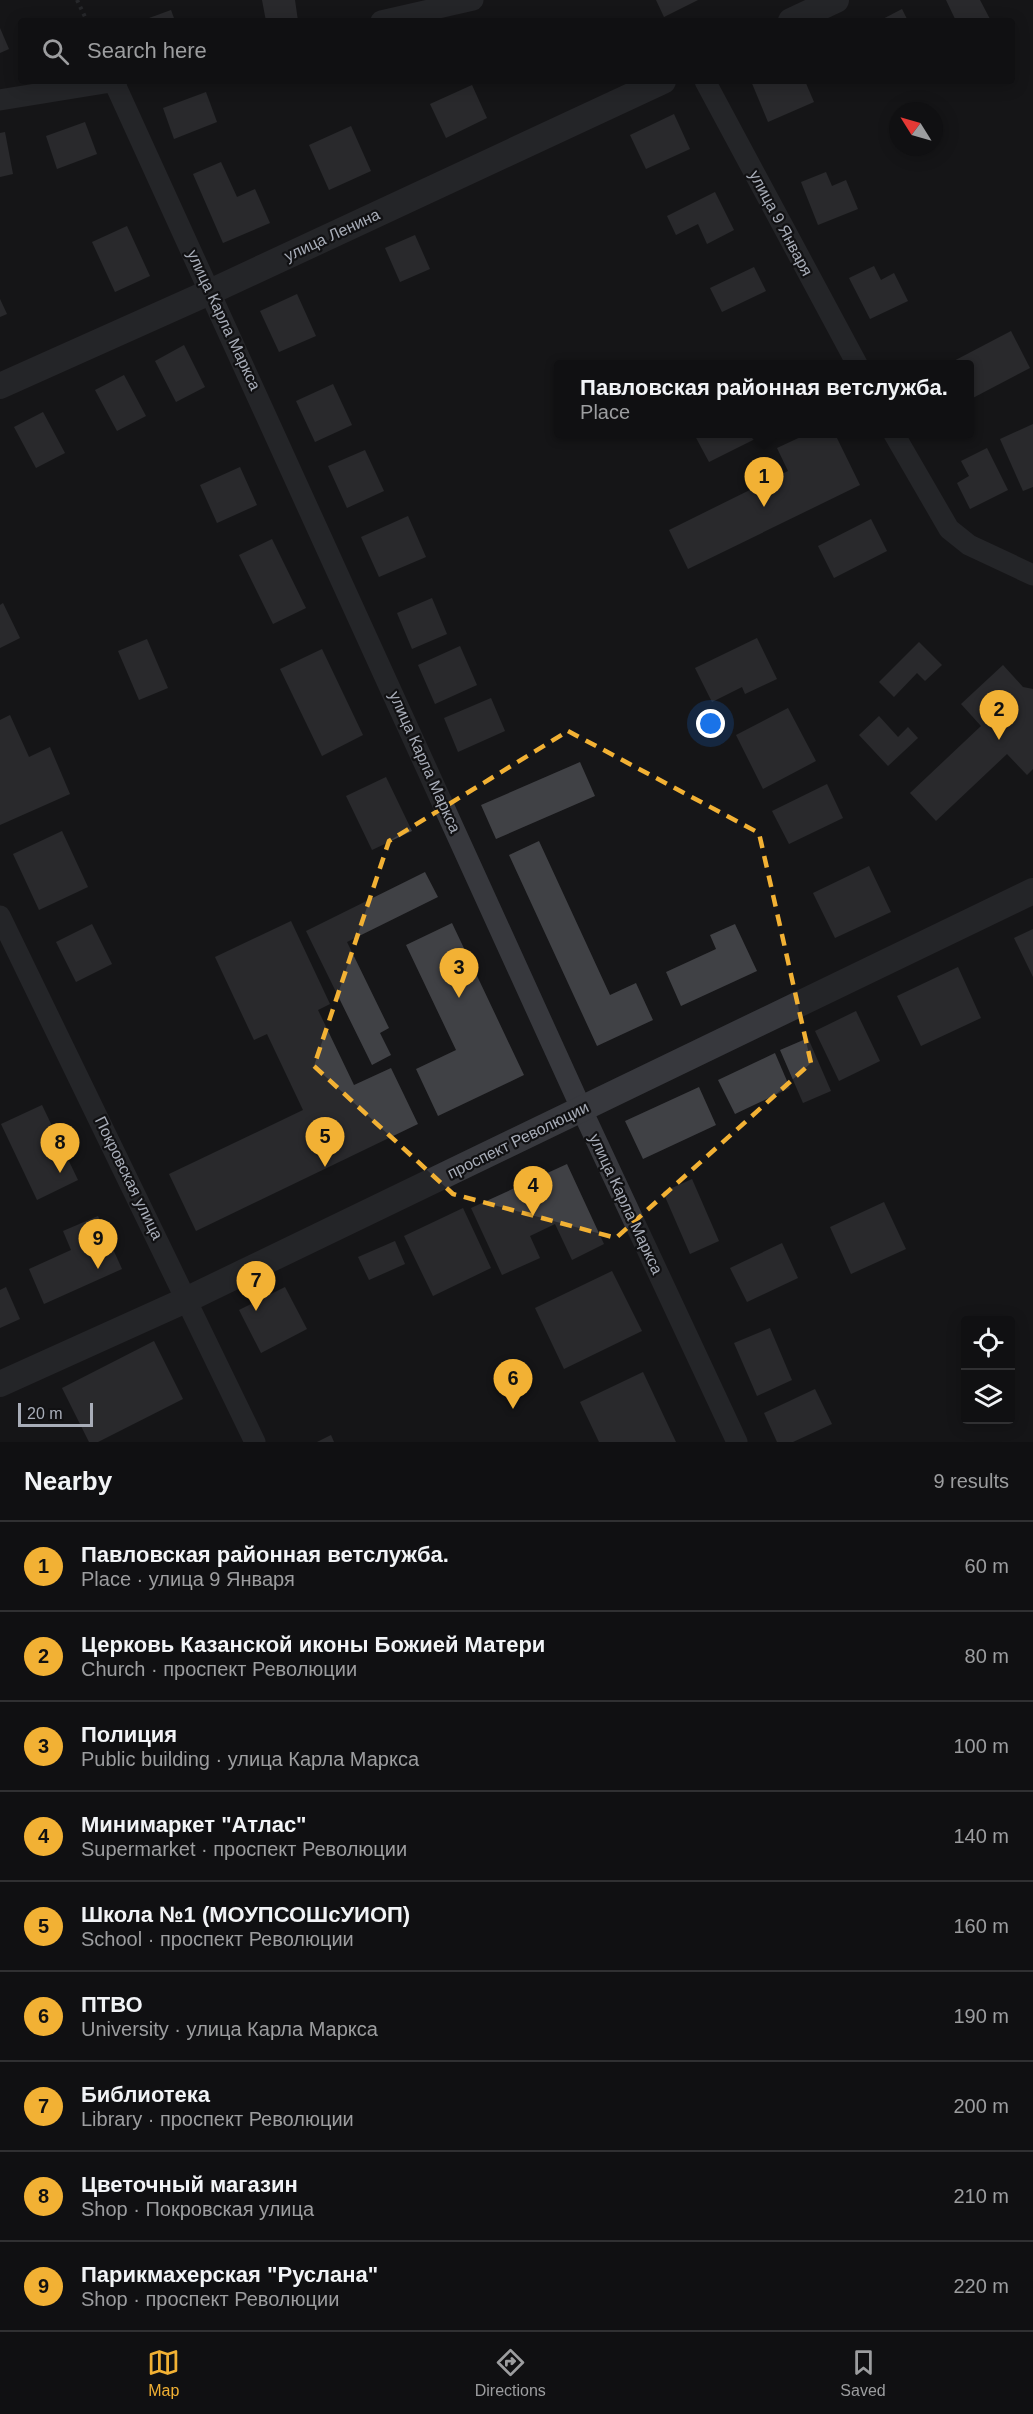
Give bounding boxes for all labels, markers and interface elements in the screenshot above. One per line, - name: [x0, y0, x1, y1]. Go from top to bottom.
- search box: [18, 18, 1015, 84]
- icon: search: [39, 35, 72, 68]
- text: Search here: [87, 38, 207, 63]
- north arrow: [889, 102, 943, 156]
- street label: улица 9 Января: [746, 167, 816, 279]
- street label: улица Ленина: [282, 205, 383, 265]
- street label: улица Карла Маркса: [184, 247, 264, 393]
- popup: [554, 360, 974, 438]
- text: Павловская районная ветслужба.: [580, 375, 948, 400]
- text: Place: [580, 401, 630, 423]
- pin: 1: [744, 458, 783, 507]
- street label: улица Карла Маркса: [386, 689, 464, 835]
- pin: 2: [980, 690, 1018, 740]
- your location: [696, 709, 725, 738]
- pin: 3: [440, 948, 478, 998]
- street label: проспект Революции: [445, 1098, 591, 1182]
- street label: Покровская улица: [92, 1114, 166, 1242]
- pin: 5: [306, 1118, 344, 1167]
- pin: 8: [40, 1124, 80, 1173]
- street label: улица Карла Маркса: [586, 1131, 666, 1277]
- pin: 4: [514, 1166, 552, 1216]
- pin: 9: [78, 1220, 118, 1269]
- pin: 7: [236, 1262, 276, 1311]
- map controls: [961, 1316, 1015, 1424]
- button: locate: [961, 1316, 1015, 1370]
- pin: 6: [494, 1360, 532, 1409]
- button: layers: [961, 1370, 1015, 1424]
- scale bar: [18, 1400, 93, 1428]
- text: 20 m: [27, 1405, 63, 1422]
- text: Nearby: [24, 1466, 112, 1496]
- text: 9 results: [933, 1470, 1009, 1492]
- text: Павловская районная ветслужба.: [81, 1542, 449, 1567]
- text: 1: [38, 1555, 49, 1577]
- text: 60 m: [965, 1555, 1009, 1577]
- text: Place · улица 9 Января: [81, 1568, 295, 1590]
- text: Церковь Казанской иконы Божией Матери: [81, 1632, 545, 1657]
- text: 2: [38, 1645, 49, 1667]
- text: 80 m: [965, 1645, 1009, 1667]
- text: Church · проспект Революции: [81, 1658, 357, 1680]
- text: Полиция: [81, 1722, 177, 1747]
- text: 3: [38, 1735, 49, 1757]
- text: 100 m: [953, 1735, 1009, 1757]
- text: Public building · улица Карла Маркса: [81, 1748, 419, 1770]
- text: Минимаркет "Атлас": [81, 1812, 307, 1837]
- text: 4: [38, 1825, 49, 1847]
- text: 140 m: [953, 1825, 1009, 1847]
- text: Supermarket · проспект Революции: [81, 1838, 407, 1860]
- text: Школа №1 (МОУПСОШсУИОП): [81, 1902, 410, 1927]
- text: 5: [38, 1915, 49, 1937]
- text: 160 m: [953, 1915, 1009, 1937]
- text: School · проспект Революции: [81, 1928, 354, 1950]
- text: ПТВО: [81, 1992, 143, 2017]
- text: 6: [38, 2005, 49, 2027]
- text: 190 m: [953, 2005, 1009, 2027]
- text: University · улица Карла Маркса: [81, 2018, 378, 2040]
- text: Библиотека: [81, 2082, 210, 2107]
- text: 7: [38, 2095, 49, 2117]
- text: 200 m: [953, 2095, 1009, 2117]
- text: Library · проспект Революции: [81, 2108, 354, 2130]
- text: Цветочный магазин: [81, 2172, 298, 2197]
- text: 8: [38, 2185, 49, 2207]
- text: 210 m: [953, 2185, 1009, 2207]
- text: Shop · Покровская улица: [81, 2198, 314, 2220]
- text: Парикмахерская "Руслана": [81, 2262, 378, 2287]
- text: 9: [38, 2275, 49, 2297]
- text: 220 m: [953, 2275, 1009, 2297]
- text: Shop · проспект Революции: [81, 2288, 339, 2310]
- tab: Map: [147, 2346, 180, 2400]
- tab: Directions: [475, 2346, 546, 2400]
- tab: Saved: [840, 2346, 886, 2400]

